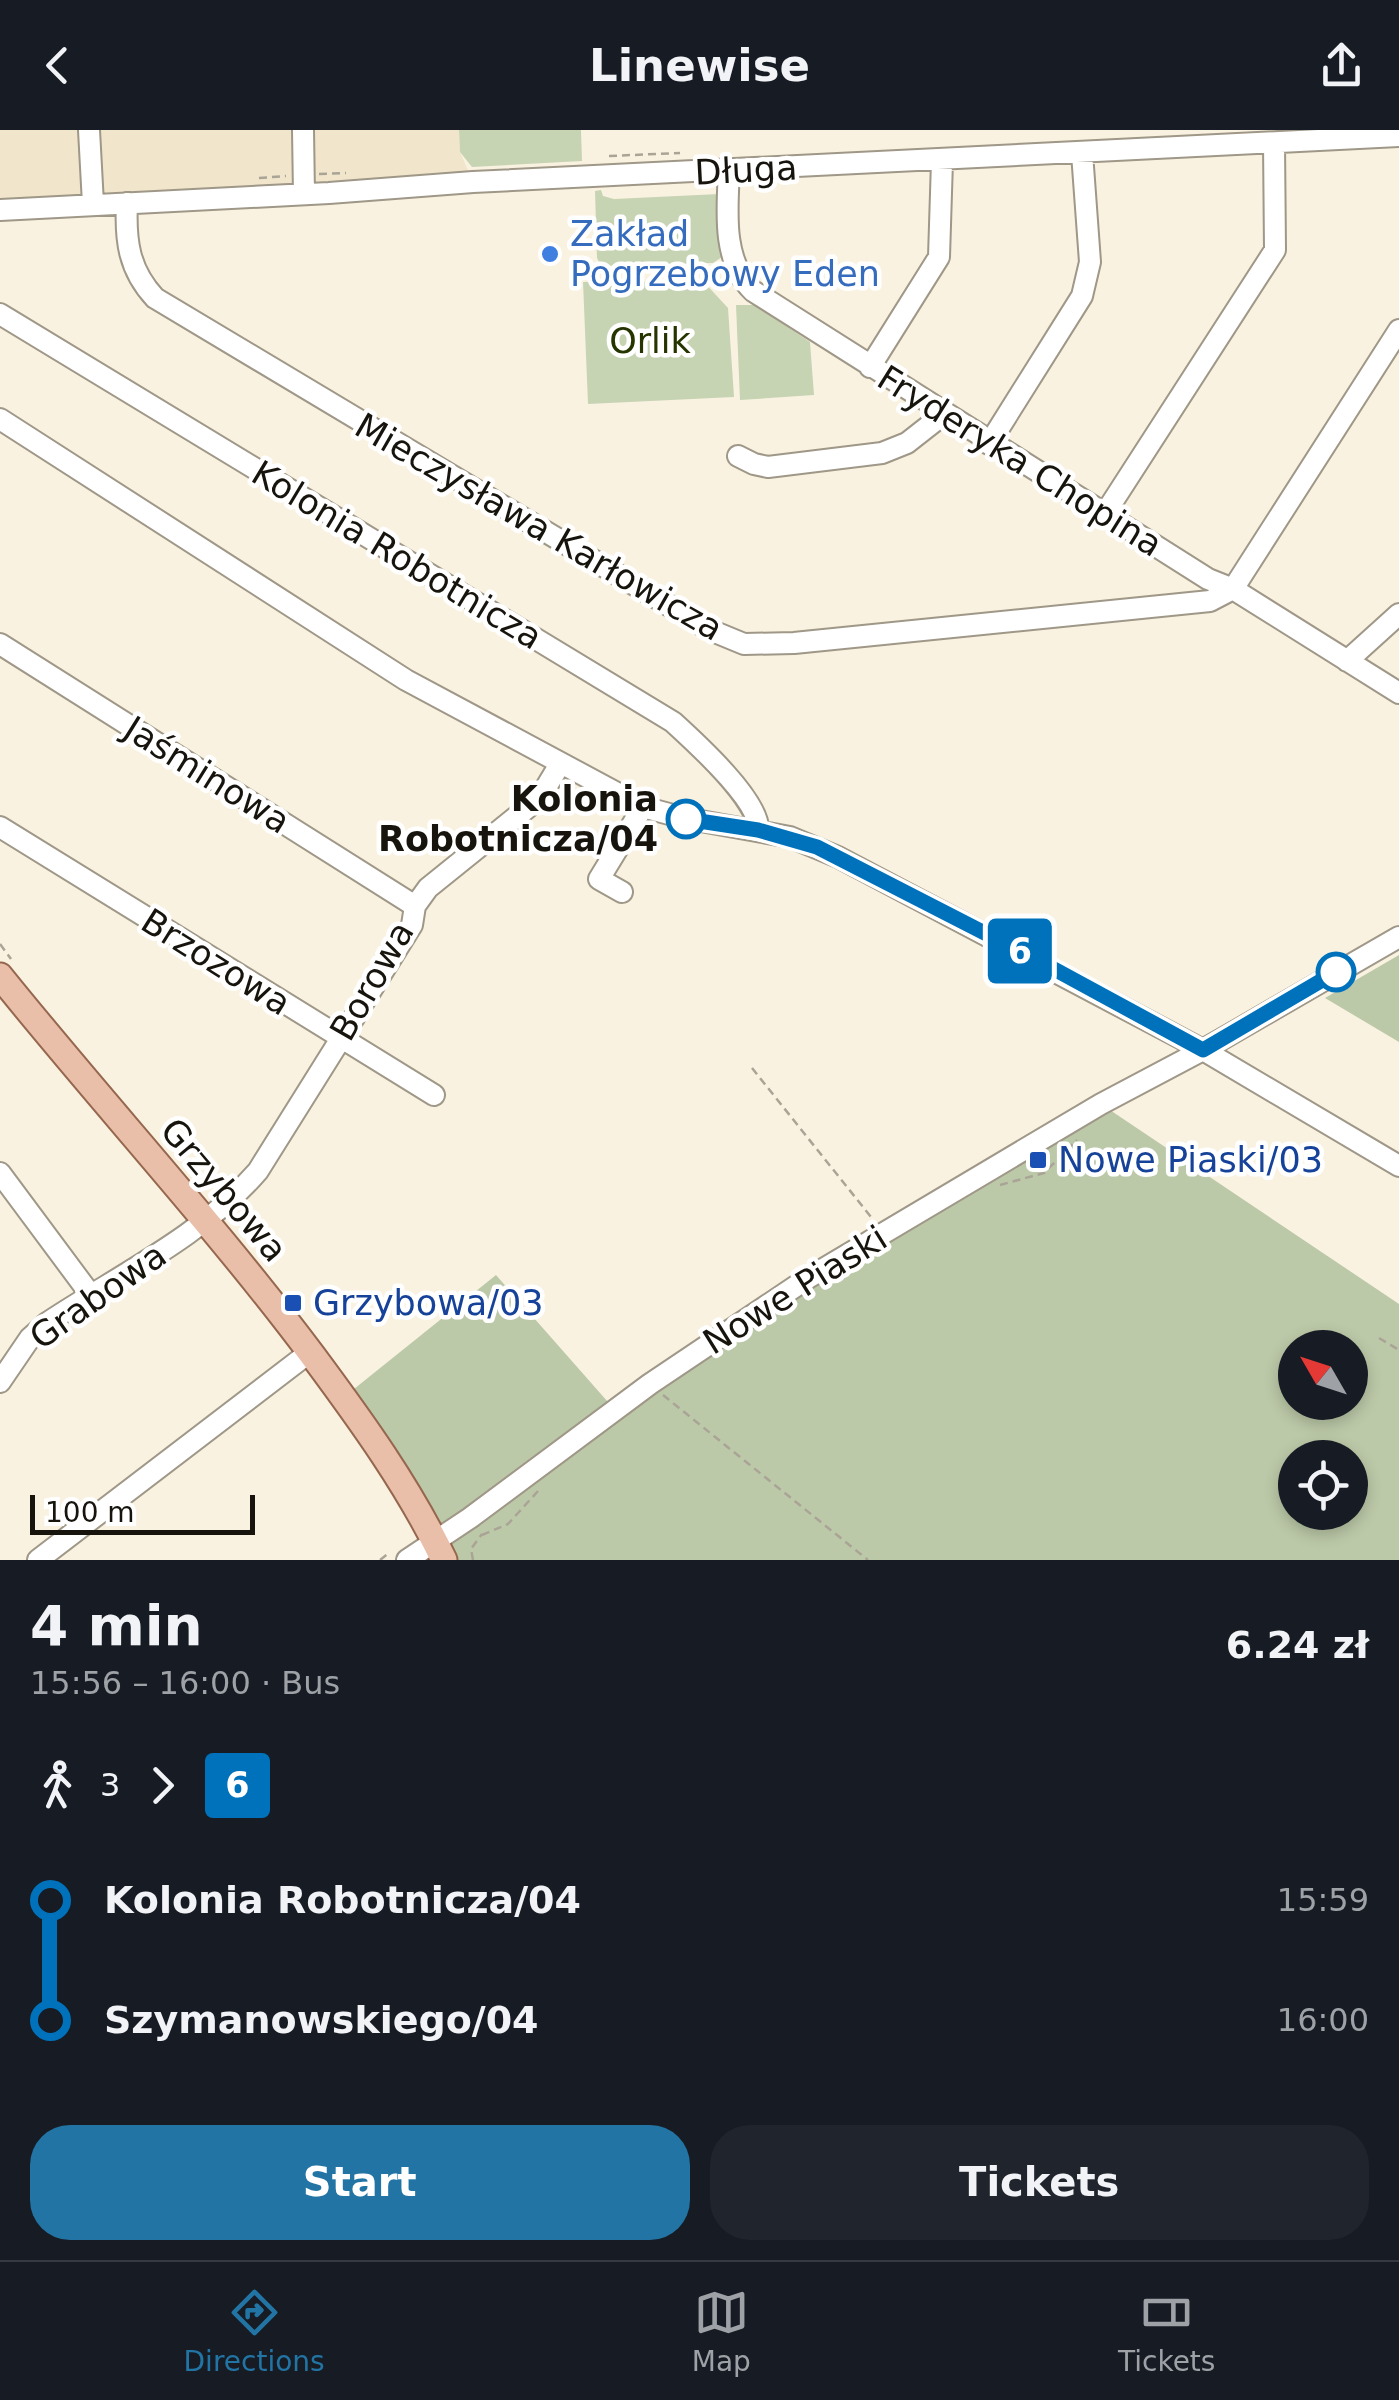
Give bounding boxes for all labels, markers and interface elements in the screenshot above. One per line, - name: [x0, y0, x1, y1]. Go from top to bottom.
- icon: back: [30, 38, 85, 93]
- icon: share: [1314, 38, 1369, 93]
- text: Linewise: [589, 39, 810, 92]
- street label: Długa: [694, 147, 798, 193]
- place label: Zakład Pogrzebowy Eden: [570, 214, 880, 294]
- marker: Zakład Pogrzebowy Eden: [539, 243, 561, 265]
- park label: Orlik: [609, 321, 692, 361]
- street label: Fryderyka Chopina: [871, 357, 1169, 565]
- street label: Mieczysława Karłowicza: [348, 405, 730, 649]
- street label: Kolonia Robotnicza: [245, 453, 549, 657]
- street label: Jaśminowa: [115, 707, 297, 842]
- place label: Kolonia Robotnicza/04: [378, 779, 658, 859]
- marker: Kolonia Robotnicza/04: [667, 800, 705, 838]
- street label: Brzozowa: [134, 901, 298, 1023]
- street label: Borowa: [322, 914, 422, 1048]
- line badge: 6: [988, 918, 1052, 984]
- text: 6: [1008, 931, 1032, 971]
- unlabelled marker: [1317, 953, 1355, 991]
- street label: Grzybowa: [153, 1110, 295, 1270]
- place label: Nowe Piaski/03: [1058, 1140, 1323, 1180]
- marker: Nowe Piaski/03: [1027, 1149, 1049, 1171]
- street label: Nowe Piaski: [696, 1218, 894, 1362]
- street label: Grabowa: [22, 1235, 174, 1357]
- place label: Grzybowa/03: [313, 1283, 544, 1323]
- marker: Grzybowa/03: [282, 1292, 304, 1314]
- north arrow: [1278, 1330, 1368, 1420]
- map controls: [1278, 1330, 1368, 1530]
- button: locate: [1278, 1440, 1368, 1530]
- scale bar: [30, 1490, 255, 1534]
- text: 100 m: [45, 1496, 135, 1529]
- text: 4 min: [30, 1594, 203, 1658]
- text: 6.24 zł: [1226, 1623, 1369, 1667]
- text: 15:56 – 16:00 · Bus: [30, 1664, 340, 1702]
- icon: walk: [30, 1758, 85, 1813]
- icon: forward: [135, 1758, 190, 1813]
- text: 6: [225, 1765, 250, 1805]
- text: 3: [100, 1766, 120, 1804]
- text: Kolonia Robotnicza/04: [104, 1878, 581, 1922]
- text: 15:59: [1277, 1881, 1369, 1919]
- text: Szymanowskiego/04: [104, 1998, 539, 2042]
- text: 16:00: [1277, 2001, 1369, 2039]
- button: Start: [30, 2125, 690, 2240]
- button: Tickets: [710, 2125, 1369, 2240]
- tab: Directions: [184, 2285, 325, 2378]
- tab: Map: [692, 2285, 751, 2378]
- tab: Tickets: [1118, 2285, 1215, 2378]

